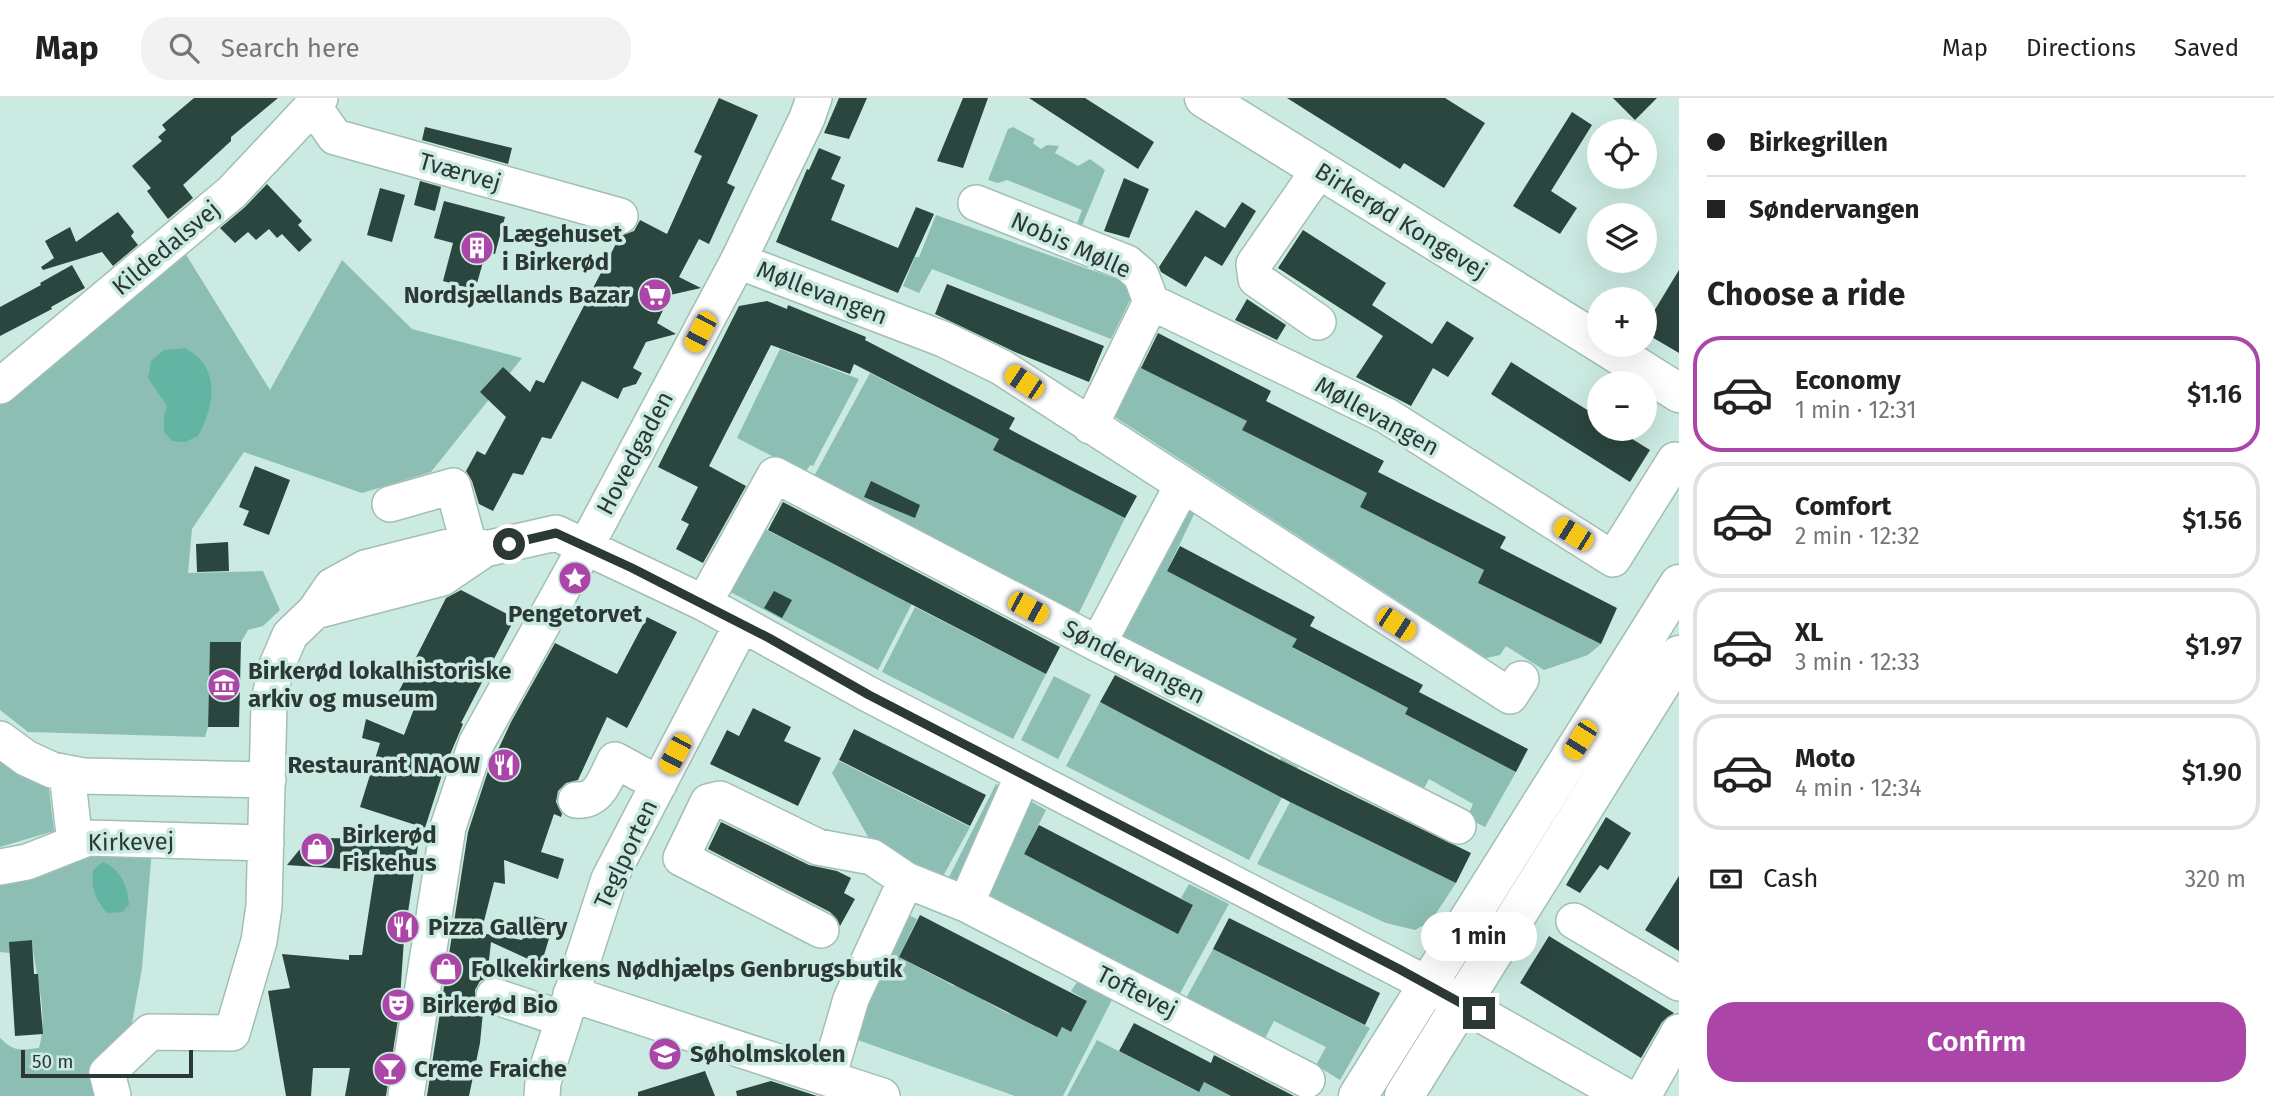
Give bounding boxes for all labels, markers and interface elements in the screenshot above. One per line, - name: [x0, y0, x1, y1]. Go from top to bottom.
- search box: [141, 17, 631, 80]
- text: Map: [35, 28, 99, 68]
- icon: search: [165, 29, 203, 67]
- text: Search here: [221, 33, 360, 64]
- text: Map: [1942, 34, 1988, 62]
- text: Directions: [2026, 34, 2136, 62]
- text: Saved: [2174, 34, 2239, 62]
- map controls: [1587, 119, 1657, 441]
- button: locate: [1587, 119, 1657, 189]
- text: Birkegrillen: [1749, 127, 1888, 158]
- street label: Tværvej: [416, 147, 504, 197]
- street label: Birkerød Kongevej: [1310, 157, 1492, 285]
- text: Søndervangen: [1749, 194, 1920, 225]
- street label: Kildedalsvej: [107, 195, 225, 301]
- button: layers: [1587, 203, 1657, 273]
- street label: Nobis Mølle: [1007, 206, 1135, 284]
- place label: Lægehuset i Birkerød: [502, 220, 623, 276]
- building icon: Lægehuset i Birkerød: [458, 229, 496, 267]
- street label: Møllevangen: [753, 255, 891, 331]
- text: Choose a ride: [1707, 275, 1905, 313]
- supermarket icon: Nordsjællands Bazar: [636, 276, 674, 314]
- place label: Nordsjællands Bazar: [404, 281, 630, 309]
- button: +: [1587, 287, 1657, 357]
- car: [681, 309, 720, 355]
- car: [1001, 362, 1048, 402]
- icon: car: [1711, 363, 1774, 426]
- text: Economy: [1795, 365, 1901, 396]
- street label: Møllevangen: [1310, 370, 1444, 462]
- button: −: [1587, 371, 1657, 441]
- text: $1.16: [2187, 379, 2242, 410]
- street label: Hovedgaden: [591, 386, 679, 520]
- text: 1 min · 12:31: [1795, 396, 1916, 424]
- icon: car: [1711, 489, 1774, 552]
- text: Comfort: [1795, 491, 1891, 522]
- text: $1.56: [2182, 505, 2242, 536]
- car: [1550, 514, 1597, 554]
- text: 2 min · 12:32: [1795, 522, 1920, 550]
- route start: [493, 528, 525, 560]
- place icon: Pengetorvet: [556, 559, 594, 597]
- car: [1005, 589, 1052, 627]
- place label: Pengetorvet: [508, 600, 643, 628]
- car: [1373, 604, 1420, 644]
- street label: Søndervangen: [1058, 614, 1210, 710]
- icon: car: [1711, 615, 1774, 678]
- text: XL: [1795, 617, 1823, 648]
- text: $1.97: [2185, 631, 2242, 662]
- text: 3 min · 12:33: [1795, 648, 1920, 676]
- place label: Birkerød lokalhistoriske arkiv og museum: [248, 657, 512, 713]
- museum icon: Birkerød lokalhistoriske arkiv og museum: [205, 666, 243, 704]
- car: [1560, 717, 1601, 763]
- car: [656, 731, 695, 777]
- icon: car: [1711, 741, 1774, 804]
- text: Moto: [1795, 743, 1855, 774]
- restaurant icon: Restaurant NAOW: [485, 746, 523, 784]
- place label: Restaurant NAOW: [287, 751, 481, 779]
- text: $1.90: [2182, 757, 2242, 788]
- text: 4 min · 12:34: [1795, 774, 1921, 802]
- street label: Teglporten: [589, 795, 663, 913]
- place label: Birkerød Fiskehus: [342, 821, 437, 877]
- street label: Kirkevej: [87, 827, 175, 857]
- shop icon: Birkerød Fiskehus: [298, 830, 336, 868]
- icon: cash: [1707, 860, 1745, 898]
- text: Cash: [1763, 863, 1819, 894]
- text: 320 m: [2185, 865, 2246, 893]
- restaurant icon: Pizza Gallery: [384, 908, 422, 946]
- callout: 1 min: [1421, 912, 1537, 960]
- place label: Pizza Gallery: [428, 913, 568, 941]
- text: 1 min: [1451, 922, 1507, 950]
- shop icon: Folkekirkens Nødhjælps Genbrugsbutik: [427, 950, 465, 988]
- place label: Folkekirkens Nødhjælps Genbrugsbutik: [471, 955, 903, 983]
- street label: Toftevej: [1092, 960, 1182, 1024]
- theatre icon: Birkerød Bio: [379, 986, 417, 1024]
- place label: Birkerød Bio: [422, 991, 558, 1019]
- route end: [1463, 997, 1495, 1029]
- button: Confirm: [1707, 1002, 2246, 1082]
- school or university icon: Søholmskolen: [646, 1035, 684, 1073]
- place label: Søholmskolen: [690, 1040, 846, 1068]
- scale bar: [21, 1047, 192, 1079]
- text: 50 m: [32, 1050, 73, 1073]
- bar icon: Creme Fraiche: [371, 1050, 409, 1088]
- place label: Creme Fraiche: [414, 1055, 567, 1083]

